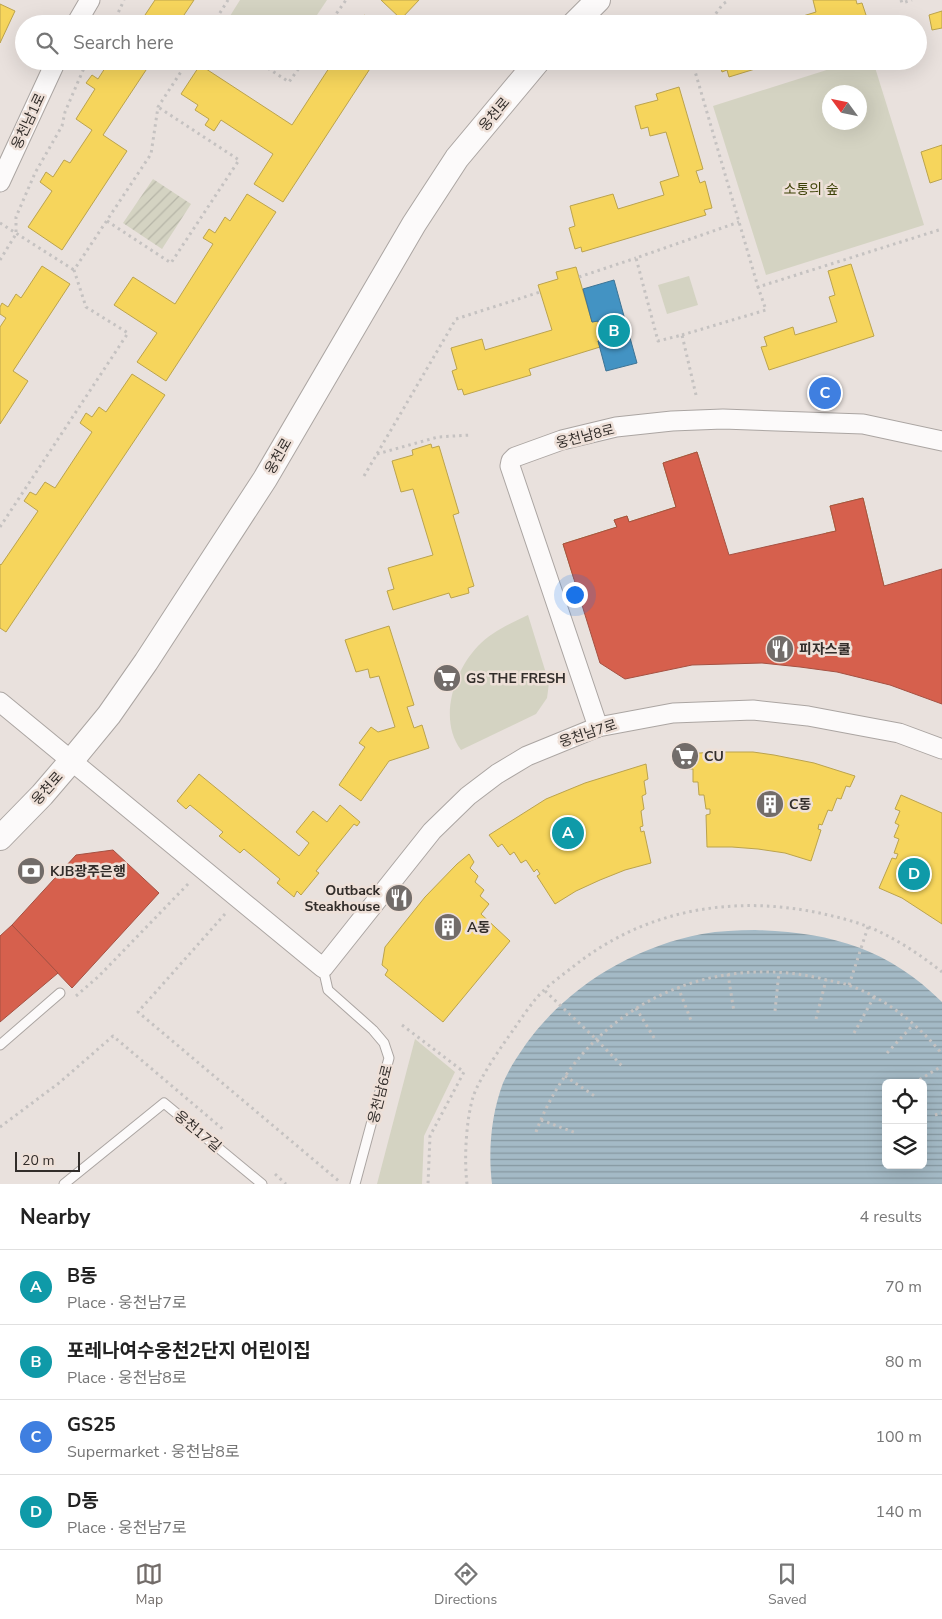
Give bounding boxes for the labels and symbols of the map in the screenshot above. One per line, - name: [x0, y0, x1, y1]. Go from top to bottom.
- north arrow: [822, 85, 867, 130]
- street label: 웅천남1로: [7, 90, 50, 152]
- street label: 웅천로: [475, 93, 514, 135]
- park label: 소통의 숲: [783, 180, 839, 199]
- pin: B: [598, 312, 630, 350]
- pin: C: [809, 374, 841, 412]
- street label: 웅천남8로: [554, 420, 617, 453]
- street label: 웅천로: [261, 435, 296, 478]
- your location: [562, 582, 588, 608]
- restaurant icon: 피자스쿨: [765, 634, 795, 664]
- place label: 피자스쿨: [799, 640, 851, 659]
- supermarket icon: GS THE FRESH: [432, 663, 462, 693]
- place label: GS THE FRESH: [466, 669, 566, 688]
- street label: 웅천남7로: [557, 715, 620, 752]
- supermarket icon: CU: [670, 741, 700, 771]
- place label: CU: [704, 747, 724, 766]
- street label: 웅천로: [27, 768, 67, 809]
- building icon: C동: [755, 789, 785, 819]
- place label: C동: [789, 795, 812, 814]
- pin: A: [552, 814, 584, 852]
- pin: D: [898, 855, 930, 893]
- bank icon: KJB광주은행: [16, 856, 46, 886]
- place label: KJB광주은행: [50, 862, 126, 881]
- place label: Outback Steakhouse: [304, 881, 380, 916]
- restaurant icon: Outback Steakhouse: [384, 883, 414, 913]
- building icon: A동: [433, 912, 463, 942]
- place label: A동: [467, 918, 490, 937]
- street label: 웅천남6로: [364, 1063, 397, 1125]
- street label: 웅천17길: [170, 1106, 225, 1156]
- scale bar: [15, 1149, 80, 1172]

